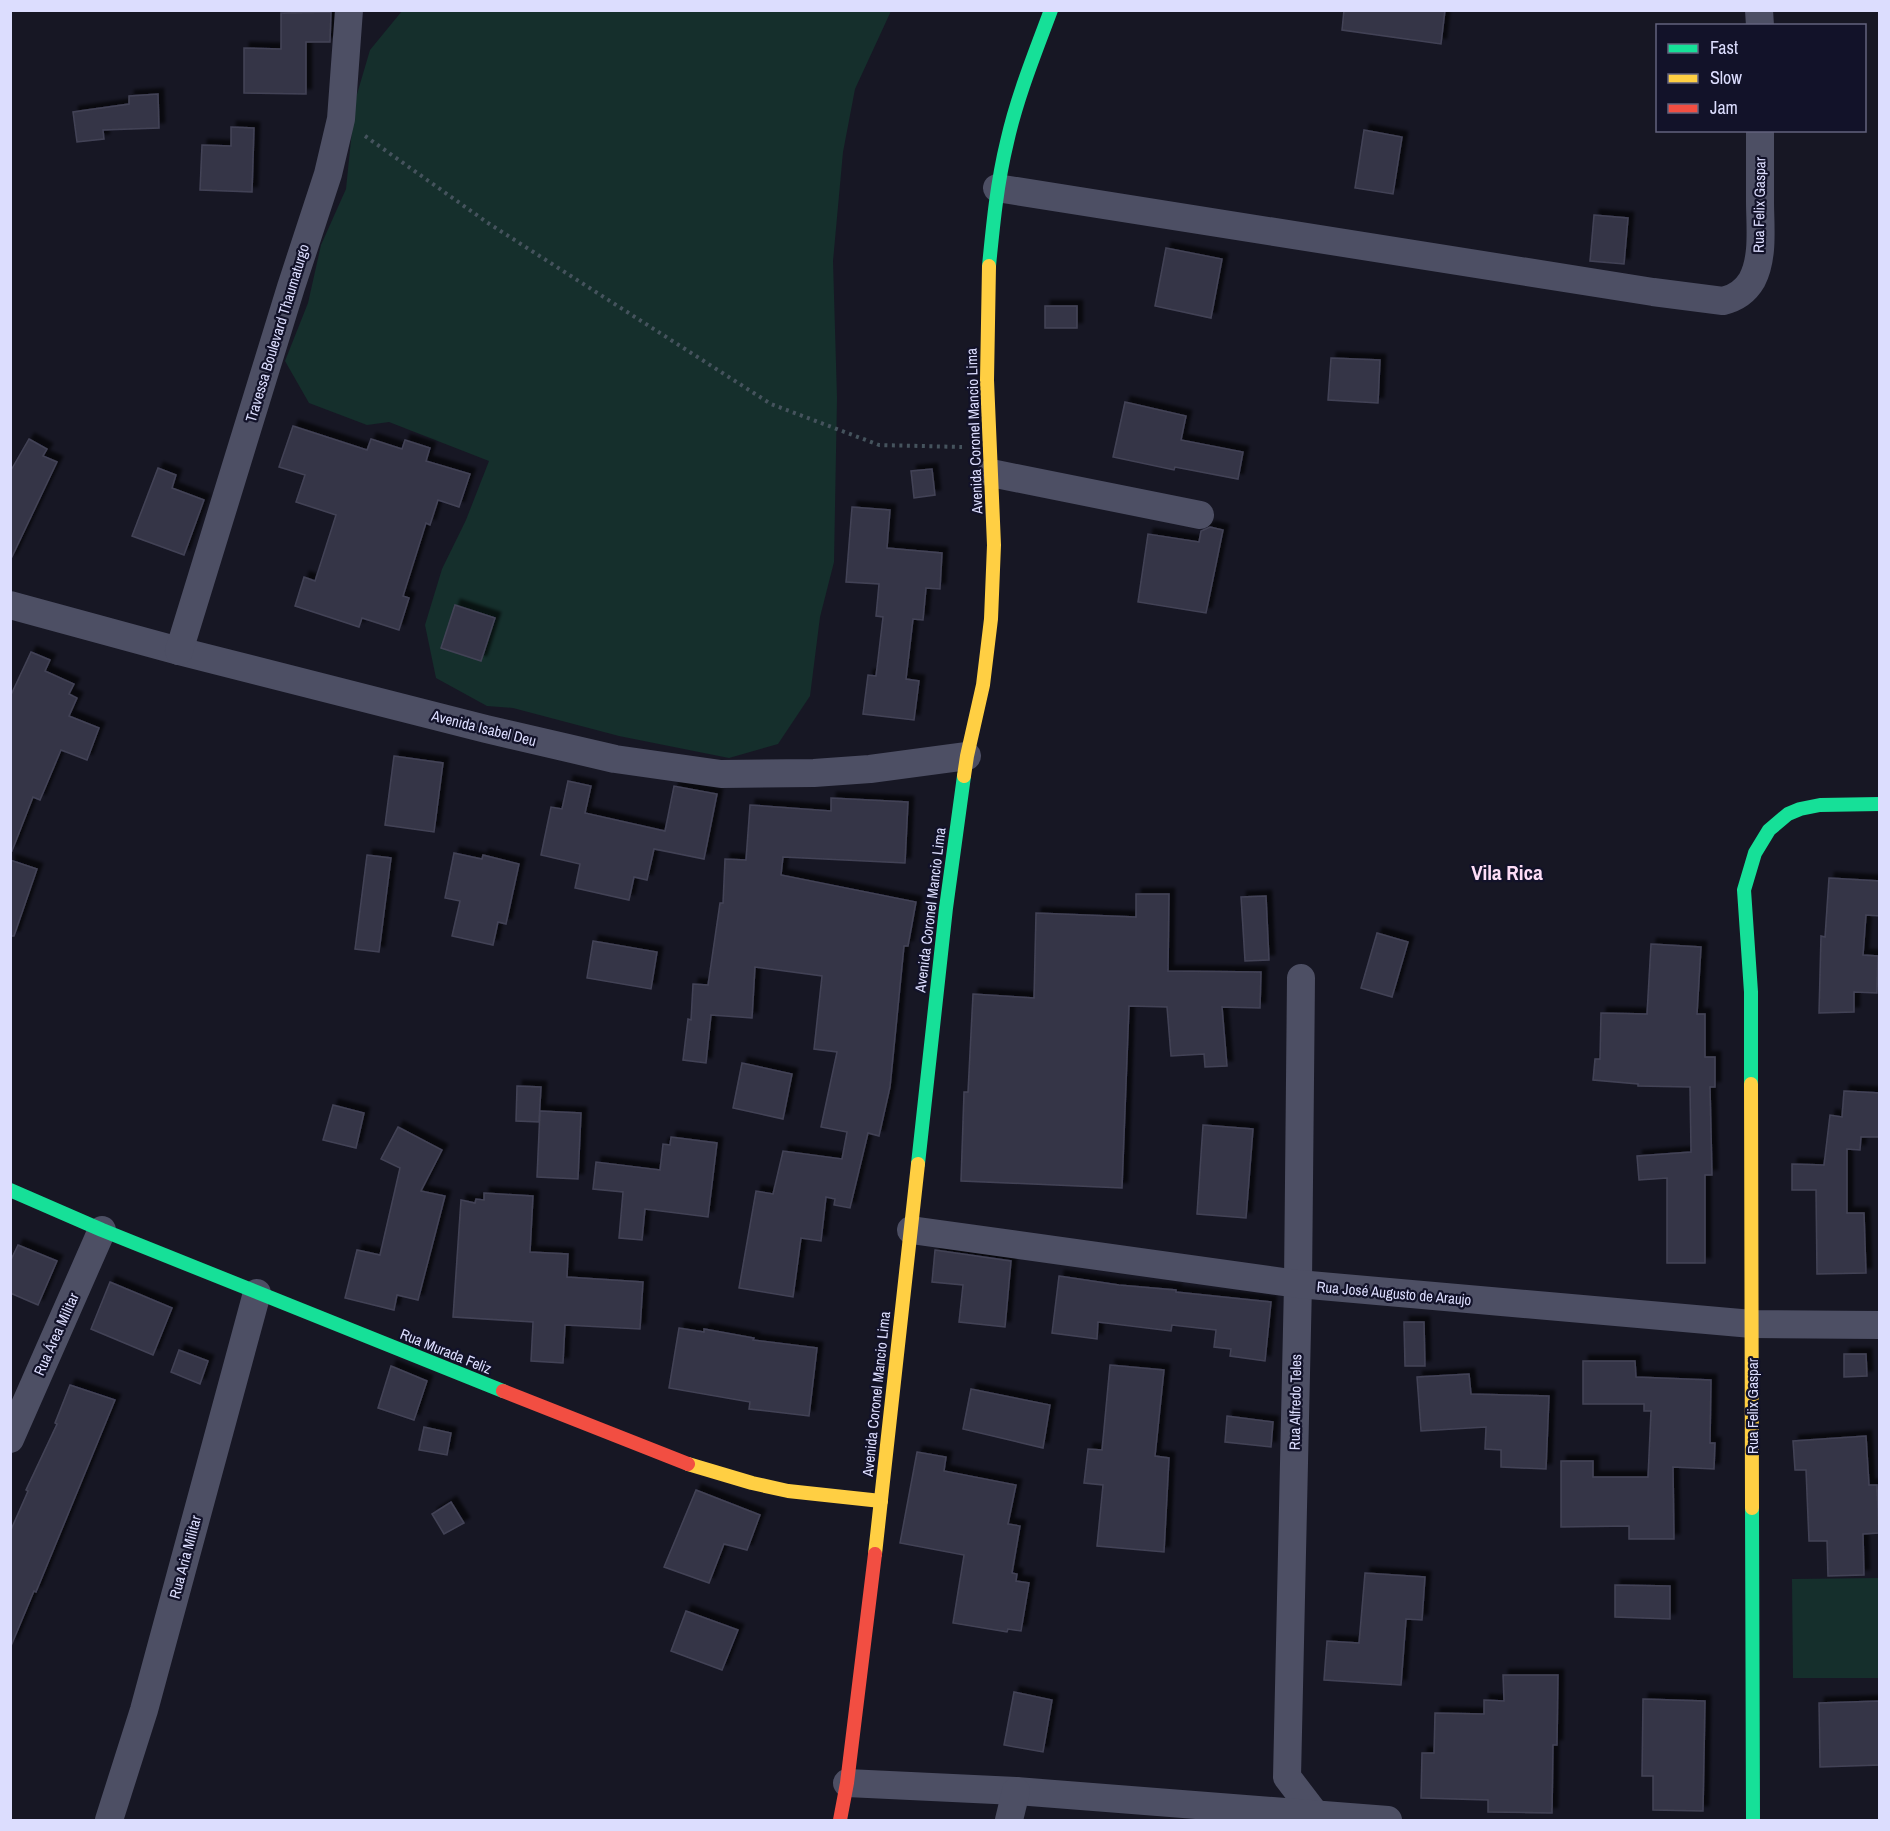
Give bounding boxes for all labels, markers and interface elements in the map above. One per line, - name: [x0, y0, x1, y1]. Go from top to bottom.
- legend: [1656, 24, 1866, 132]
- text: Fast: [1710, 35, 1738, 60]
- text: Slow: [1710, 65, 1742, 90]
- text: Jam: [1710, 95, 1738, 120]
- street label: Rua Felix Gaspar: [1748, 157, 1770, 253]
- street label: Travessa Boulevard Thaumaturgo: [240, 241, 314, 425]
- street label: Avenida Coronel Mancio Lima: [961, 348, 987, 515]
- street label: Avenida Isabel Deu: [429, 705, 539, 751]
- street label: Avenida Coronel Mancio Lima: [909, 826, 951, 995]
- district label: Vila Rica: [1471, 858, 1543, 887]
- street label: Rua José Augusto de Araujo: [1316, 1276, 1472, 1310]
- street label: Rua Área Militar: [28, 1289, 84, 1379]
- street label: Avenida Coronel Mancio Lima: [857, 1310, 895, 1479]
- street label: Rua Murada Feliz: [397, 1323, 495, 1379]
- street label: Rua Alfredo Teles: [1284, 1354, 1306, 1450]
- street label: Rua Felix Gaspar: [1742, 1358, 1763, 1454]
- street label: Rua Aria Militar: [164, 1513, 206, 1601]

